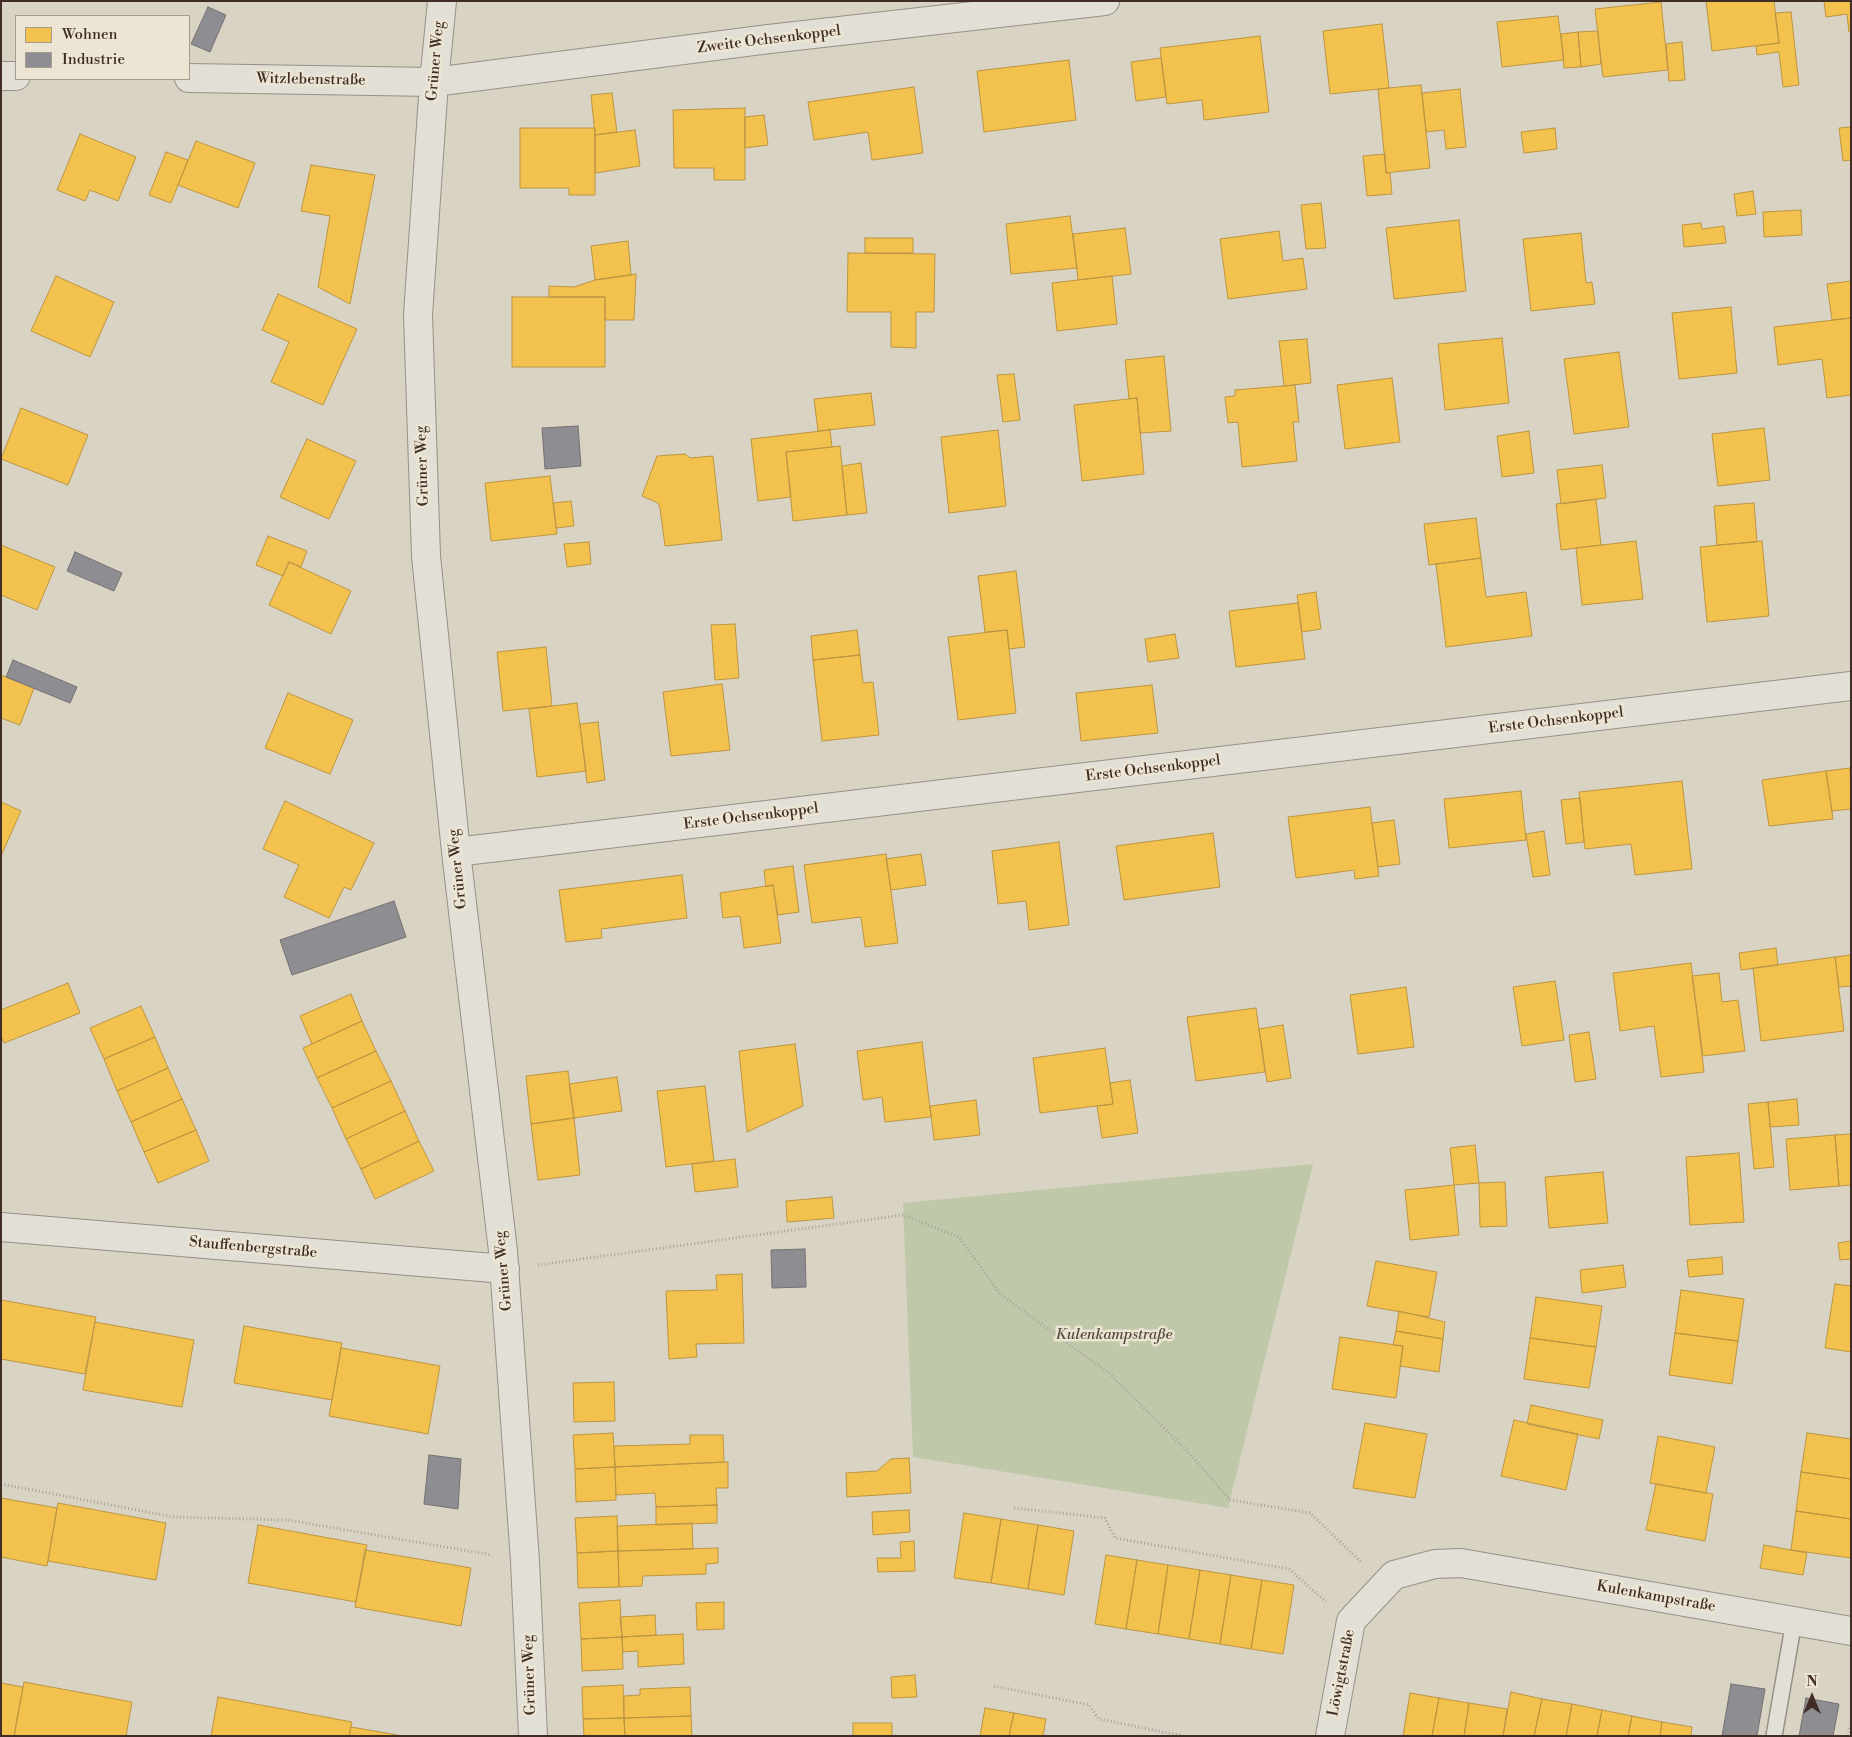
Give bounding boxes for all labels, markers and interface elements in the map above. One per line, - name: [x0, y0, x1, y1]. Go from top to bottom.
- legend: [15, 15, 190, 80]
- street label: Grüner Weg: [424, 20, 448, 102]
- street label: Zweite Ochsenkoppel: [696, 22, 842, 58]
- text: Wohnen: [62, 25, 117, 44]
- text: Industrie: [62, 50, 125, 69]
- street label: Witzlebenstraße: [256, 70, 366, 90]
- street label: Grüner Weg: [413, 425, 433, 507]
- street label: Erste Ochsenkoppel: [1487, 704, 1625, 738]
- street label: Erste Ochsenkoppel: [1084, 752, 1222, 786]
- street label: Erste Ochsenkoppel: [682, 800, 820, 834]
- street label: Grüner Weg: [445, 828, 471, 910]
- street label: Grüner Weg: [492, 1230, 516, 1312]
- street label: Stauffenbergstraße: [188, 1233, 318, 1263]
- park label: Kulenkampstraße: [1056, 1326, 1172, 1344]
- street label: Kulenkampstraße: [1595, 1578, 1717, 1616]
- street label: Löwigtstraße: [1325, 1628, 1359, 1718]
- street label: Grüner Weg: [520, 1634, 540, 1716]
- north arrow: [1787, 1672, 1837, 1722]
- text: N: [1806, 1673, 1818, 1691]

